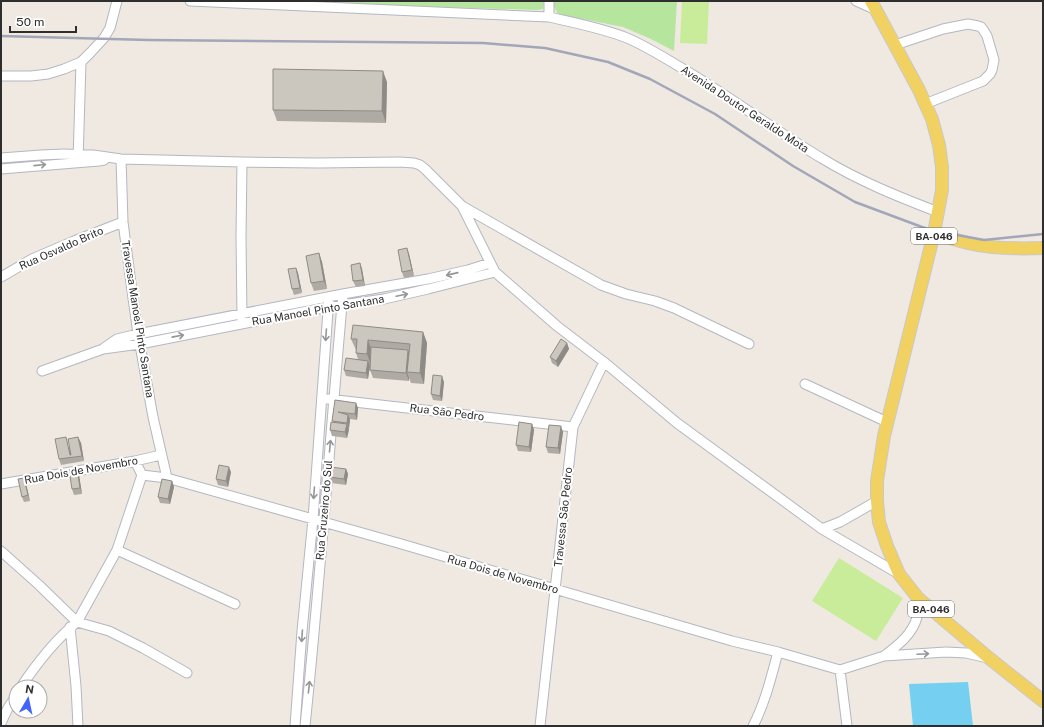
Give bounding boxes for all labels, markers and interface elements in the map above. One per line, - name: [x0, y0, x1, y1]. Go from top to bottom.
- scale bar: [10, 8, 76, 34]
- text: 50 m: [16, 15, 44, 29]
- street label: Avenida Doutor Geraldo Mota: [679, 63, 811, 155]
- one-way arrow: [33, 162, 46, 169]
- street label: Rua Osvaldo Brito: [17, 224, 105, 272]
- road number: BA-046: [911, 228, 957, 244]
- street label: Travessa Manoel Pinto Santana: [120, 239, 156, 399]
- one-way arrow: [446, 270, 459, 278]
- one-way arrow: [396, 290, 409, 298]
- street label: Rua Manoel Pinto Santana: [251, 292, 385, 328]
- one-way arrow: [323, 328, 330, 341]
- one-way arrow: [171, 332, 184, 340]
- street label: Rua São Pedro: [409, 401, 485, 423]
- one-way arrow: [326, 440, 333, 453]
- street label: Rua Dois de Novembro: [23, 454, 139, 486]
- street label: Rua Cruzeiro do Sul: [314, 459, 334, 561]
- street label: Travessa São Pedro: [552, 467, 574, 567]
- one-way arrow: [311, 486, 318, 499]
- street label: Rua Dois de Novembro: [446, 552, 560, 596]
- road number: BA-046: [908, 601, 954, 617]
- one-way arrow: [298, 629, 305, 642]
- one-way arrow: [916, 650, 929, 657]
- north arrow: [8, 679, 48, 719]
- one-way arrow: [305, 681, 313, 694]
- text: N: [24, 683, 35, 696]

